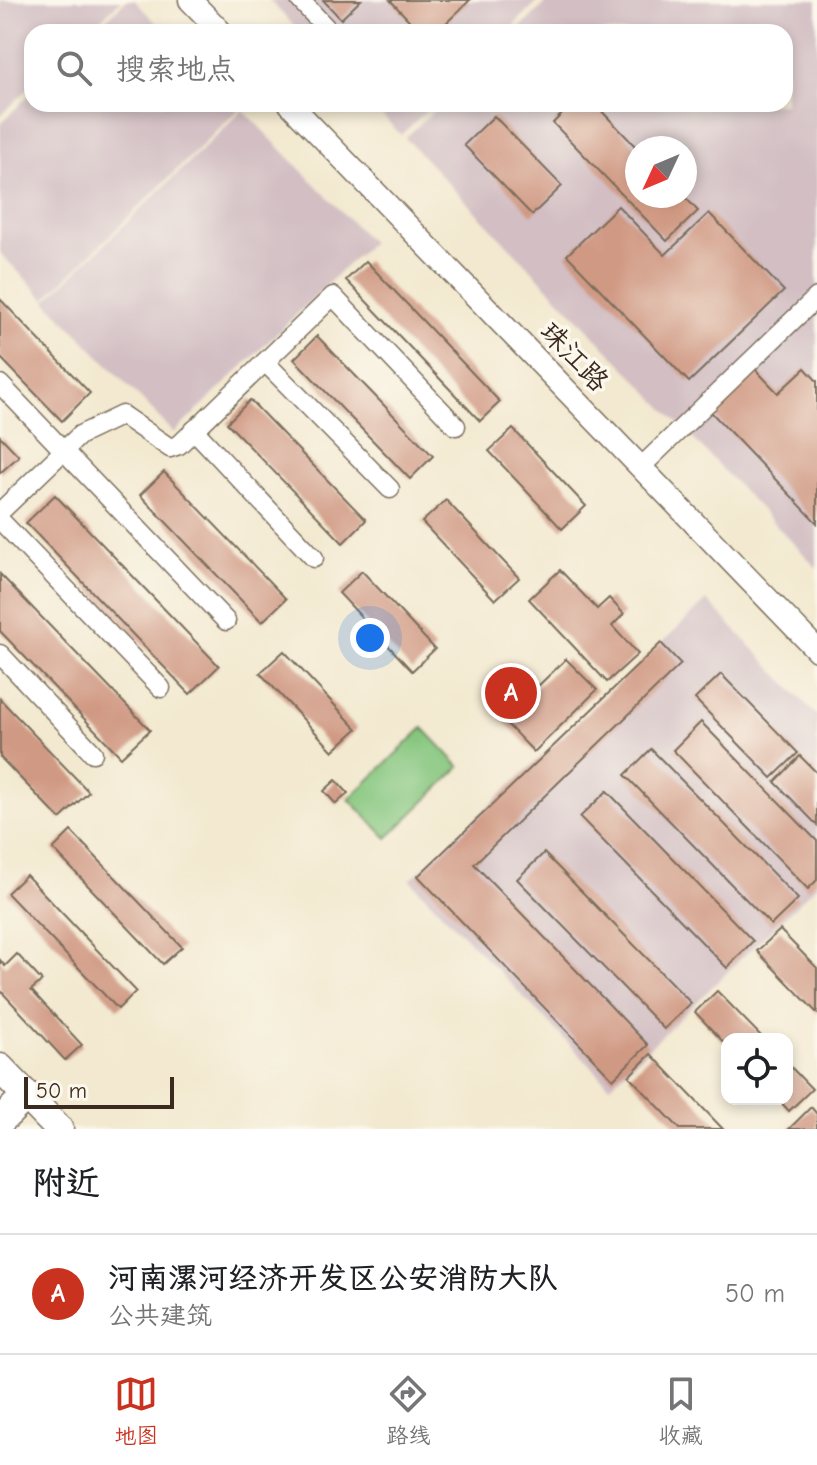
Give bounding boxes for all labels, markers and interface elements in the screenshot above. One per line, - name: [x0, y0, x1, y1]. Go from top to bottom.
- search box: [24, 24, 793, 112]
- icon: search: [52, 46, 96, 90]
- text: 搜索地点: [116, 52, 236, 87]
- north arrow: [625, 136, 697, 208]
- street label: 珠江路: [534, 315, 615, 398]
- your location: [350, 618, 390, 658]
- pin: A: [485, 663, 537, 723]
- map controls: [721, 1033, 793, 1105]
- button: locate: [721, 1033, 793, 1105]
- scale bar: [24, 1073, 174, 1109]
- text: 50 m: [36, 1078, 87, 1104]
- text: 附近: [32, 1163, 100, 1203]
- text: 河南漯河经济开发区公安消防大队: [108, 1261, 558, 1296]
- text: A: [51, 1279, 65, 1309]
- text: 50 m: [725, 1279, 785, 1309]
- text: 公共建筑: [108, 1301, 212, 1331]
- tab: 地图: [114, 1372, 158, 1449]
- tab: 路线: [386, 1372, 431, 1449]
- tab: 收藏: [659, 1372, 703, 1449]

